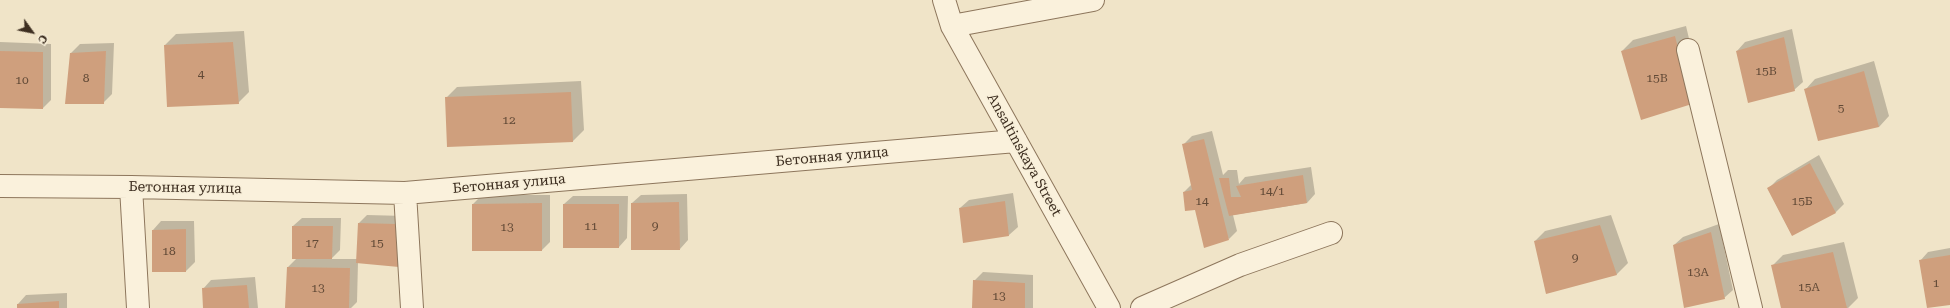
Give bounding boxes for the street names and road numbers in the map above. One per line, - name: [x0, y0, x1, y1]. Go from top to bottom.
- street label: Ansaltinskaya Street: [983, 91, 1065, 219]
- street label: Бетонная улица: [775, 144, 889, 170]
- street label: Бетонная улица: [452, 171, 566, 197]
- street label: Бетонная улица: [128, 179, 242, 197]

